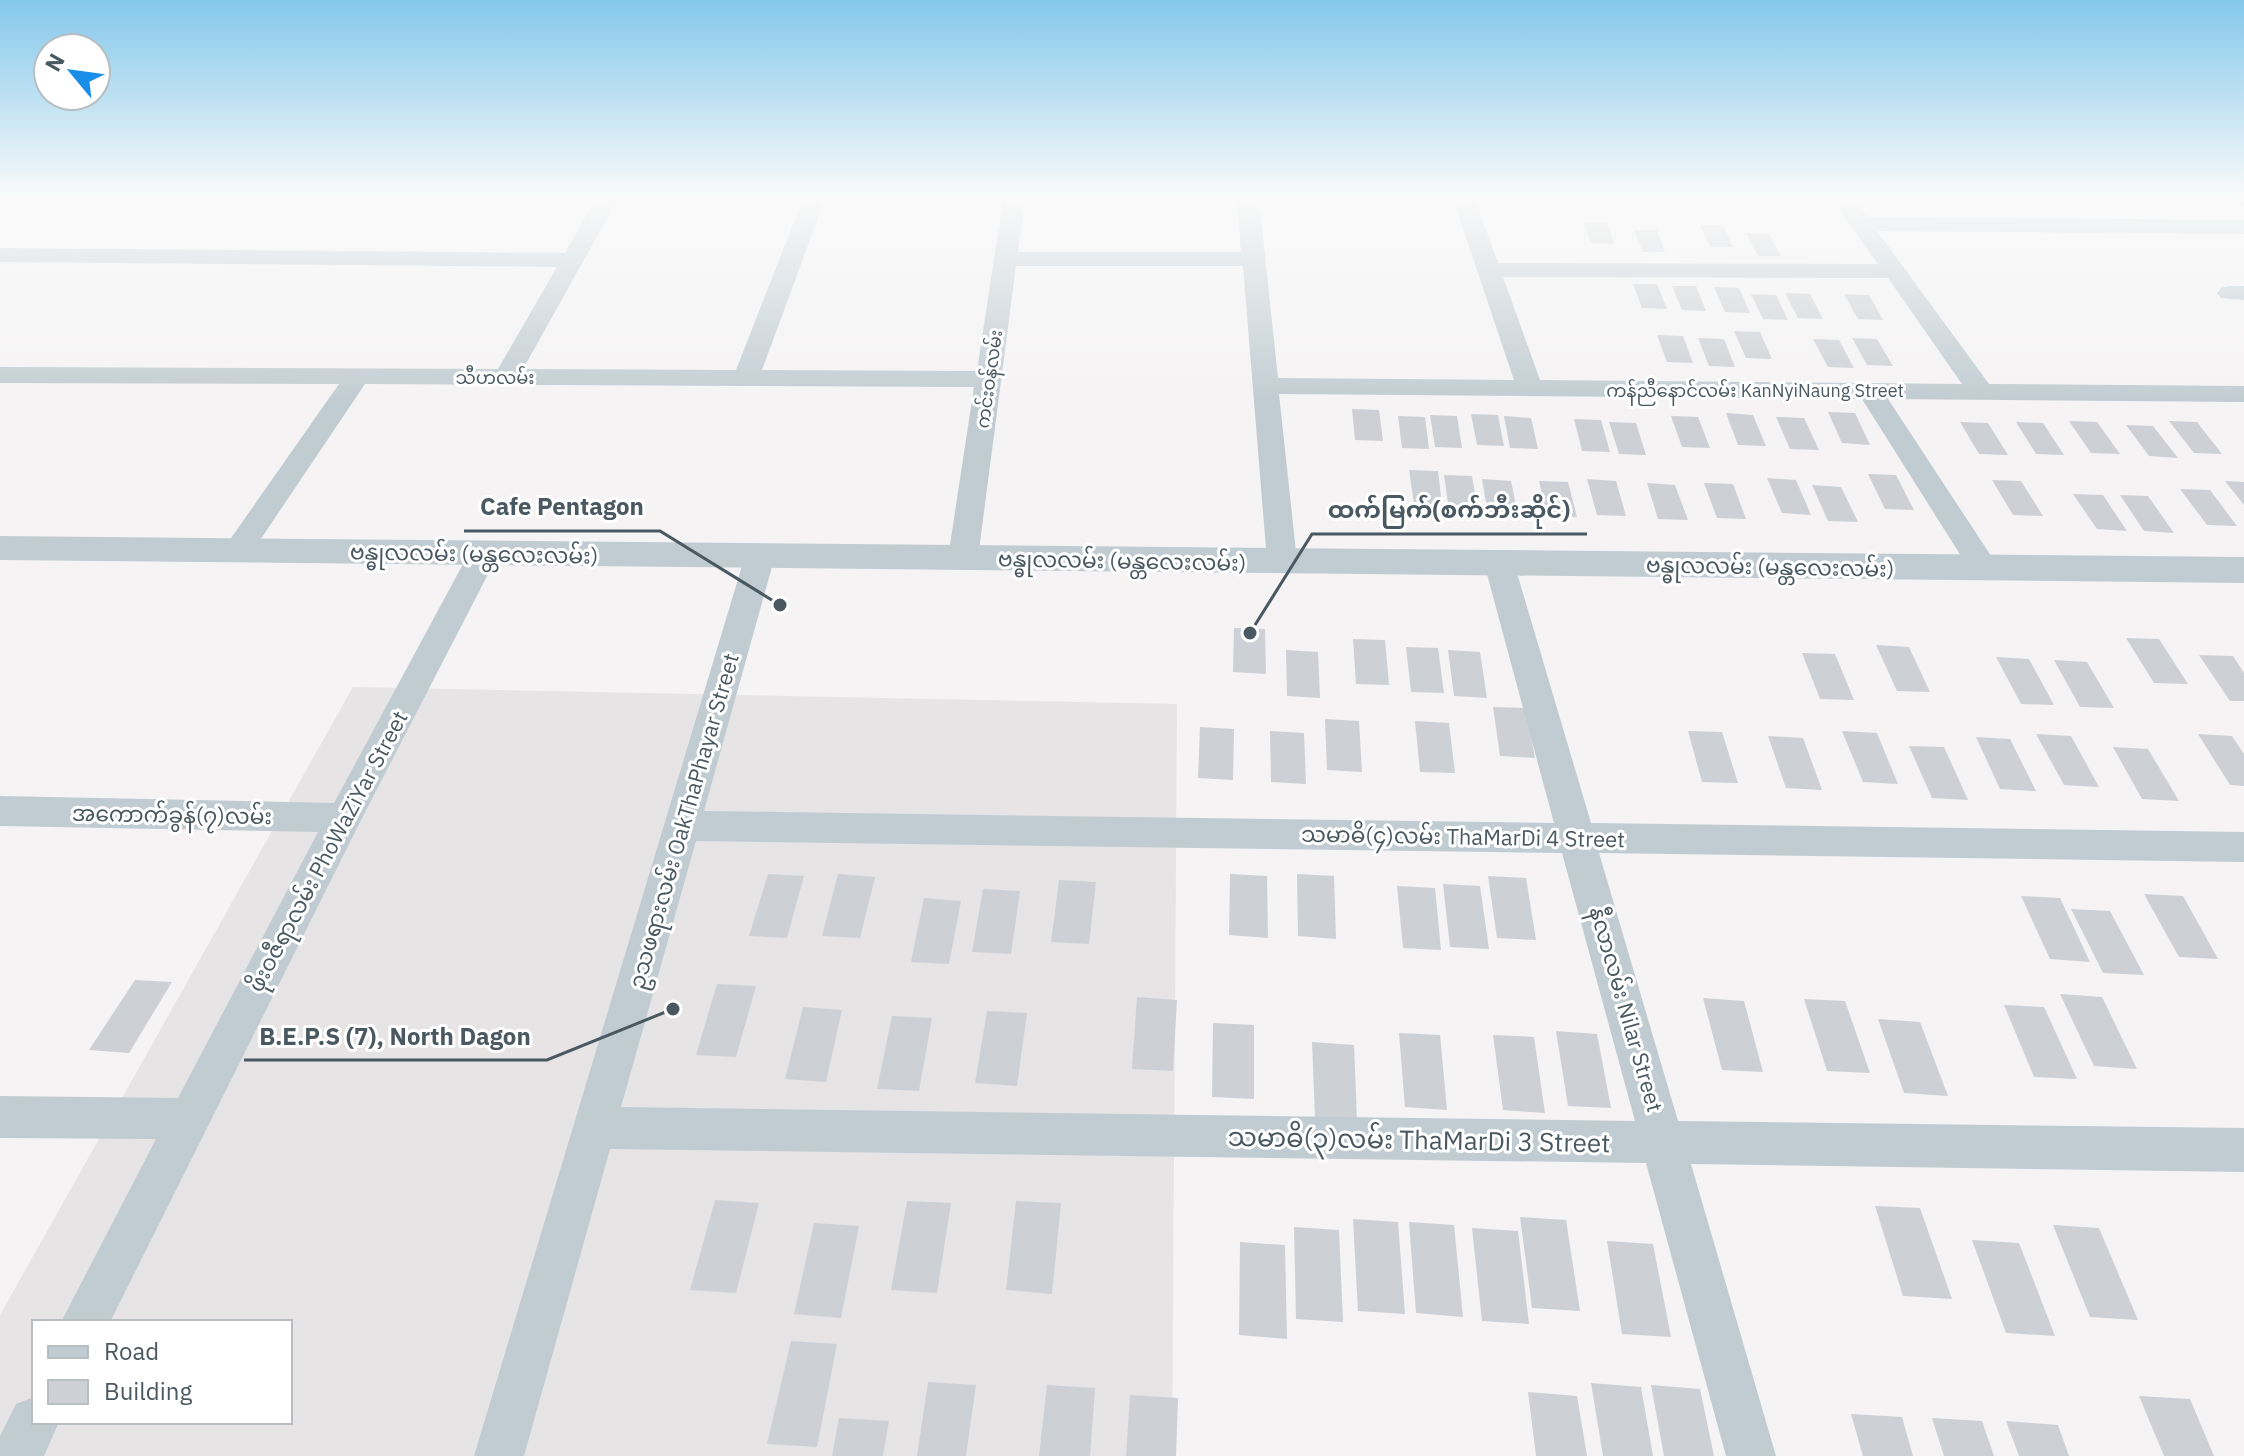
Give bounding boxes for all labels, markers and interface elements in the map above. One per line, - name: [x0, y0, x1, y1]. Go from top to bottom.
- north arrow: [32, 32, 112, 112]
- text: N: [38, 48, 71, 76]
- street label: ကင်းဝန်လမ်း: [970, 328, 1011, 430]
- street label: သီဟလမ်း: [455, 364, 535, 389]
- street label: ကန်ညီနောင်လမ်း KanNyiNaung Street: [1606, 377, 1904, 406]
- callout: Cafe Pentagon: [464, 483, 660, 531]
- callout: ထက်မြက်(စက်ဘီးဆိုင်): [1312, 486, 1587, 534]
- text: Cafe Pentagon: [480, 490, 644, 522]
- text: ထက်မြက်(စက်ဘီးဆိုင်): [1328, 493, 1570, 529]
- street label: ဗန္ဓုလလမ်း (မန္တလေးလမ်း): [349, 536, 598, 574]
- street label: ဗန္ဓုလလမ်း (မန္တလေးလမ်း): [997, 543, 1246, 581]
- street label: ဗန္ဓုလလမ်း (မန္တလေးလမ်း): [1645, 549, 1894, 587]
- street label: ဥသဖရားလမ်း OakThaPhayar Street: [621, 650, 749, 993]
- street label: ဖိုးဝဇီရာလမ်း PhoWaZiYar Street: [240, 705, 417, 998]
- street label: အကောက်ခွန်(၇)လမ်း: [72, 798, 272, 834]
- street label: သမာဓိ(၄)လမ်း ThaMarDi 4 Street: [1301, 819, 1625, 857]
- street label: နီလာလမ်း Nilar Street: [1580, 903, 1670, 1116]
- callout: B.E.P.S (7), North Dagon: [244, 1012, 547, 1060]
- text: B.E.P.S (7), North Dagon: [259, 1020, 531, 1052]
- street label: သမာဓိ(၃)လမ်း ThaMarDi 3 Street: [1227, 1119, 1611, 1164]
- legend: [32, 1320, 292, 1424]
- text: Road: [104, 1335, 159, 1367]
- text: Building: [104, 1375, 192, 1407]

